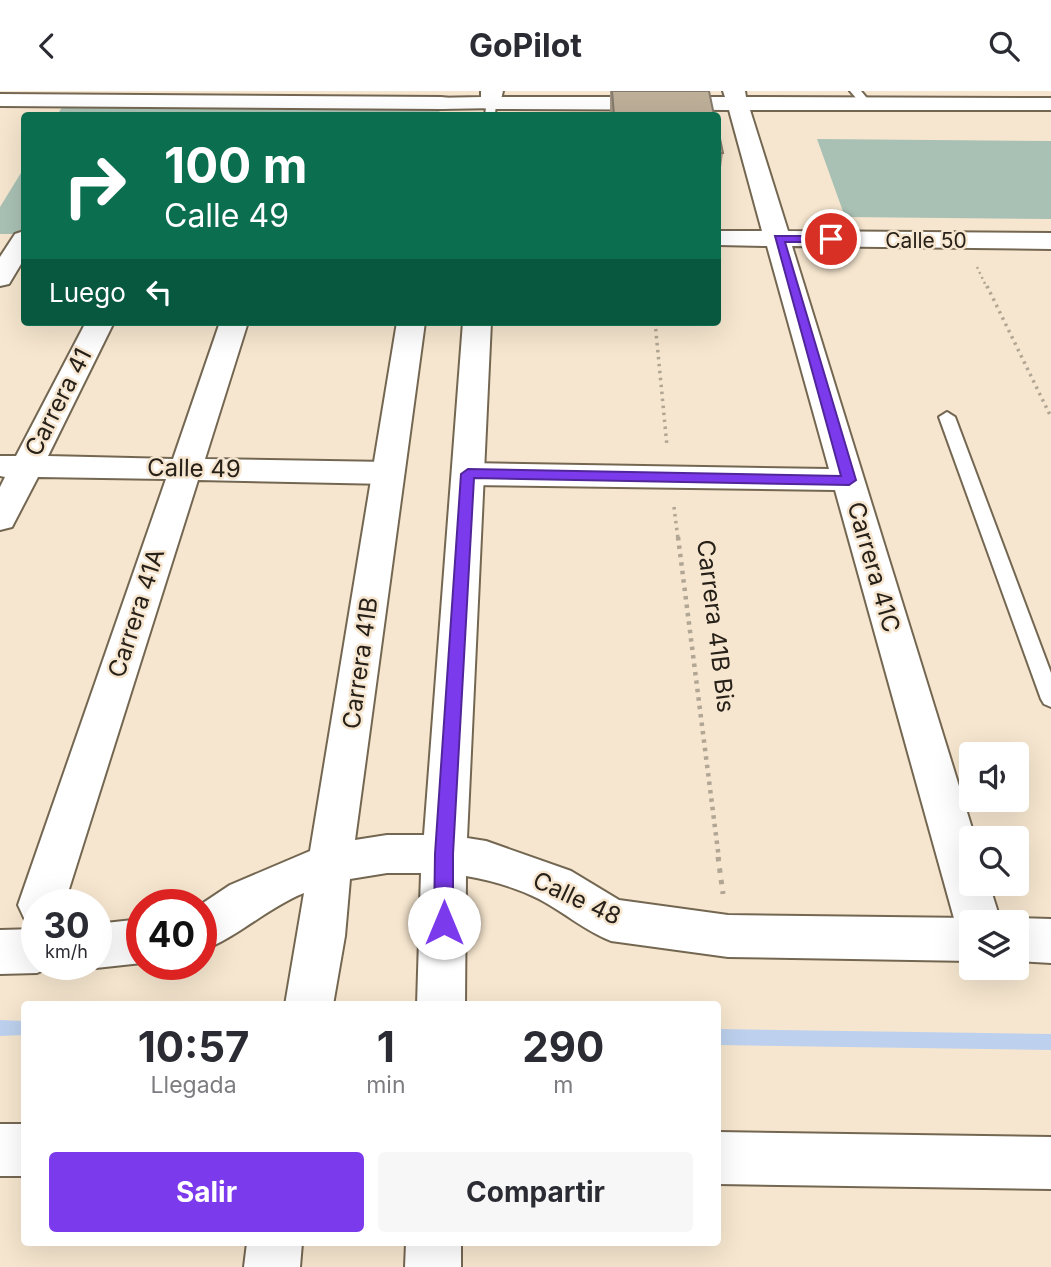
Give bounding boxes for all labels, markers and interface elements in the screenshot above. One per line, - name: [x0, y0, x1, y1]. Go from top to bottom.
- text: GoPilot: [469, 26, 582, 65]
- icon: back: [28, 27, 66, 65]
- icon: search: [985, 27, 1023, 65]
- text: 100 m: [164, 136, 308, 195]
- icon: right: [49, 140, 140, 231]
- text: Calle 49: [164, 196, 289, 235]
- pin: [801, 209, 861, 269]
- icon: arrive: [812, 220, 850, 258]
- street label: Calle 50: [885, 228, 967, 253]
- icon: left: [140, 273, 178, 311]
- text: Luego: [49, 277, 126, 308]
- street label: Carrera 41: [18, 343, 98, 461]
- street label: Calle 49: [147, 453, 241, 483]
- street label: Carrera 41C: [842, 498, 906, 636]
- street label: Carrera 41B Bis: [691, 538, 741, 714]
- street label: Carrera 41A: [102, 545, 170, 681]
- street label: Carrera 41B: [336, 595, 384, 731]
- map controls: [959, 742, 1029, 980]
- button: sound: [959, 742, 1029, 812]
- button: search: [959, 826, 1029, 896]
- street label: Calle 48: [528, 865, 626, 931]
- position arrow: [407, 886, 481, 960]
- speed limit sign: 40: [126, 889, 217, 980]
- text: 30: [43, 904, 90, 946]
- button: layers: [959, 910, 1029, 980]
- text: km/h: [45, 941, 88, 962]
- text: 10:57: [138, 1021, 249, 1072]
- text: 1: [377, 1021, 395, 1072]
- text: 290: [522, 1021, 604, 1072]
- text: Llegada: [151, 1071, 237, 1099]
- text: min: [366, 1071, 405, 1099]
- text: m: [553, 1071, 573, 1099]
- button: Salir: [49, 1152, 364, 1232]
- button: Compartir: [378, 1152, 693, 1232]

